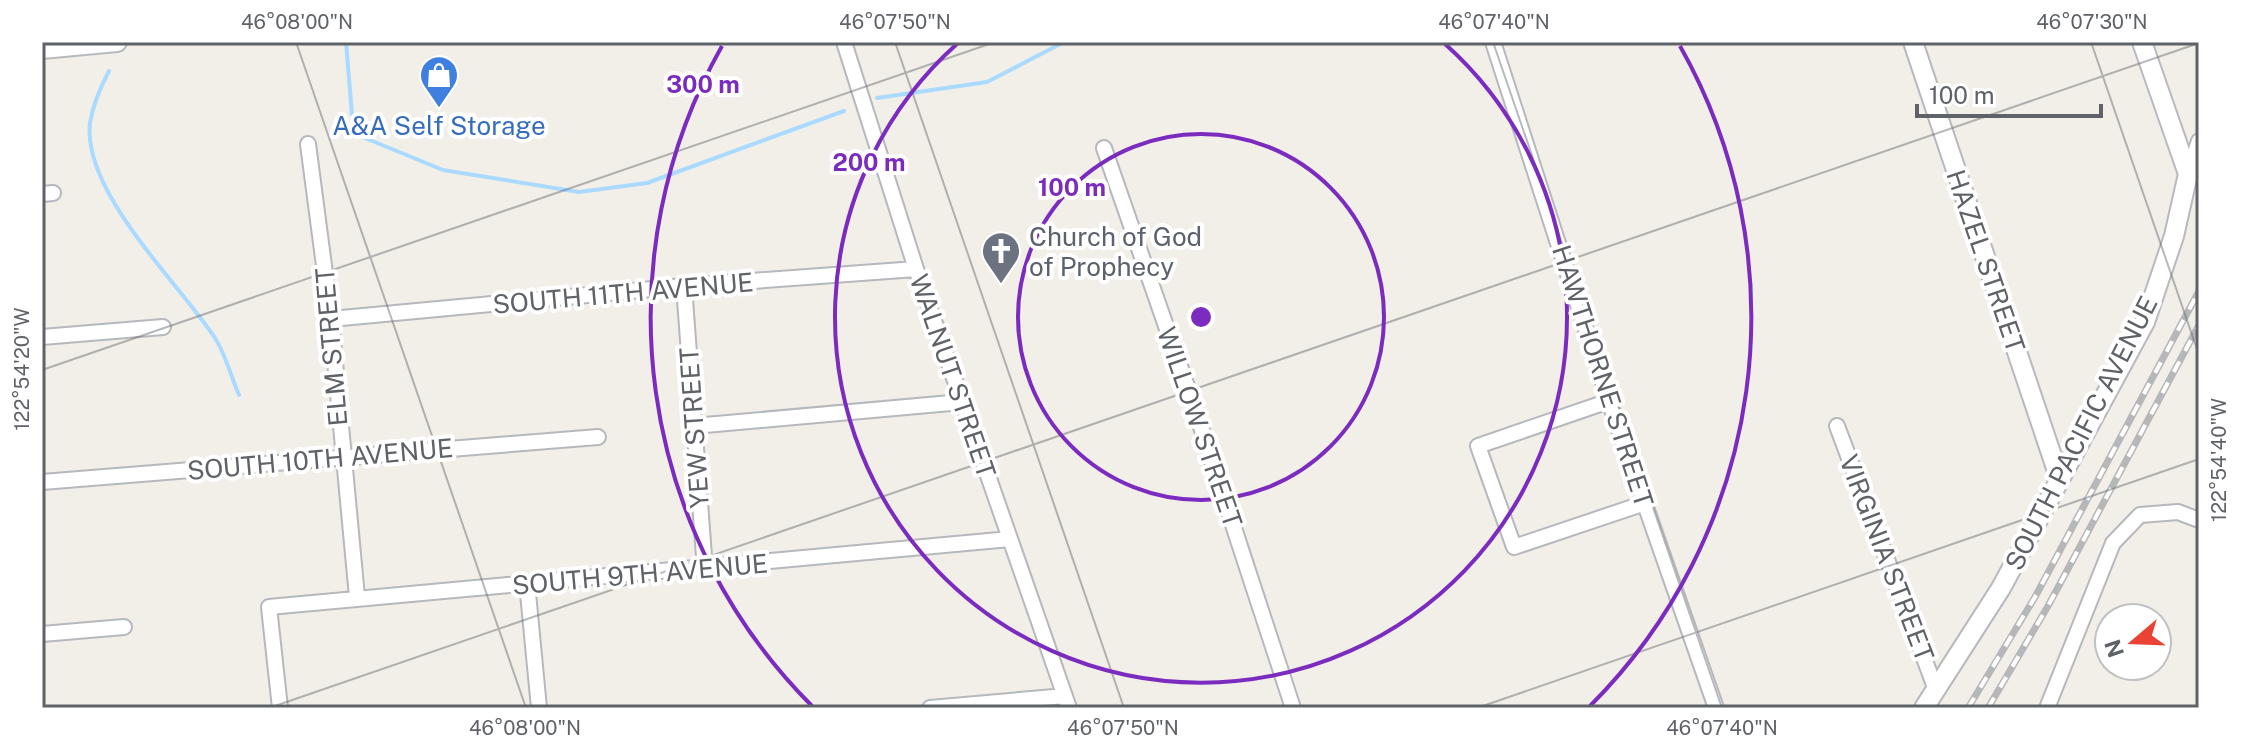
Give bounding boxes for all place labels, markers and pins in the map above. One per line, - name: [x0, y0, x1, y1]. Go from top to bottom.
- shop icon: A&A Self Storage: [418, 54, 460, 109]
- place label: A&A Self Storage: [332, 110, 546, 141]
- place label: Church of God of Prophecy: [1029, 221, 1202, 282]
- church icon: Church of God of Prophecy: [980, 230, 1022, 285]
- centre of rings: [1187, 303, 1215, 331]

